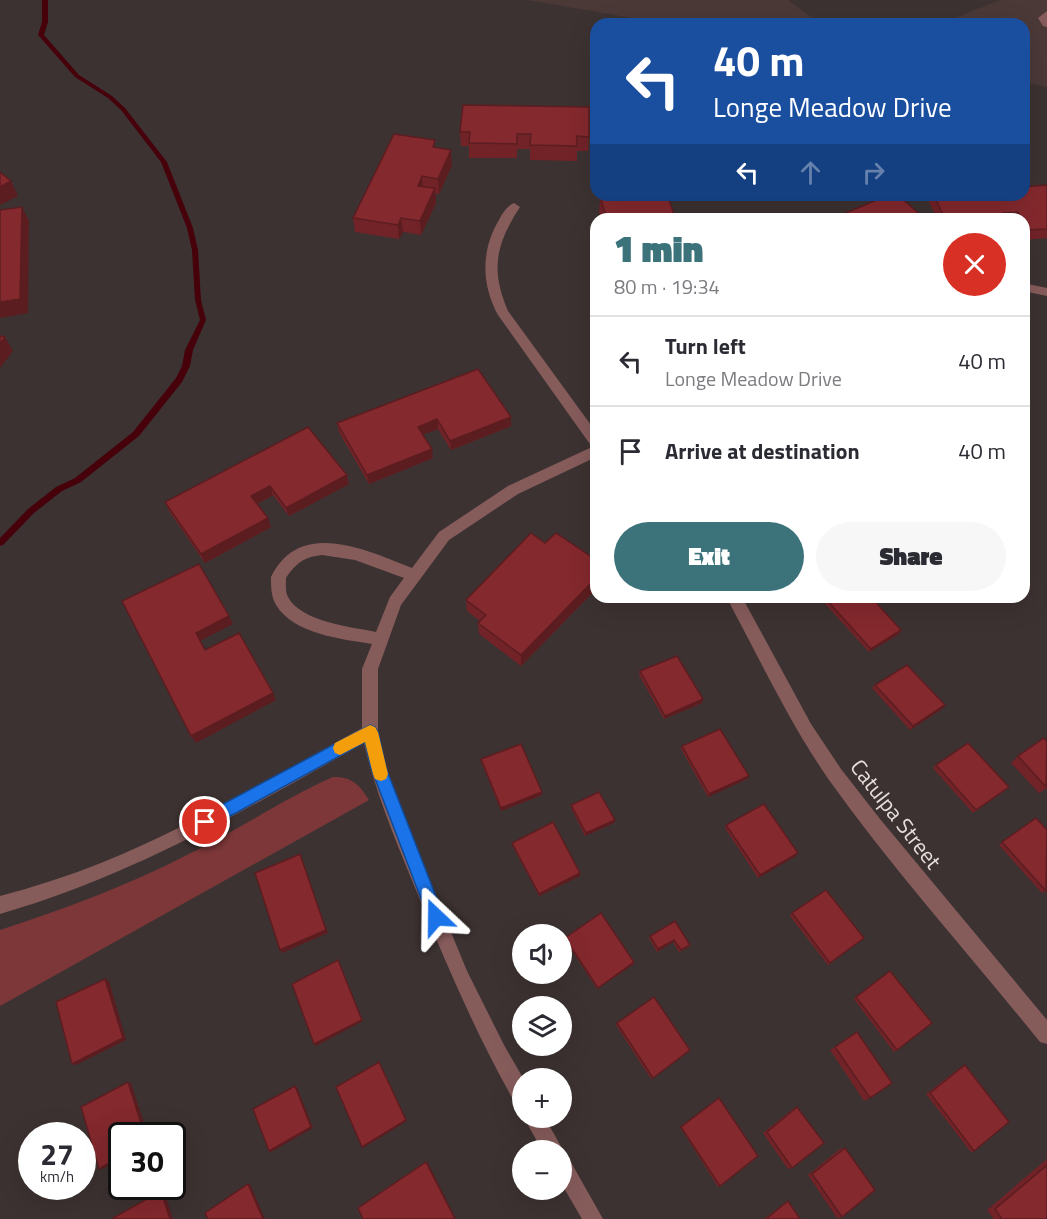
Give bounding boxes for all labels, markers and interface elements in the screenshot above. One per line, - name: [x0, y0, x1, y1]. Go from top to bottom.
- text: 40 m: [713, 28, 805, 92]
- icon: left: [614, 42, 692, 120]
- text: Longe Meadow Drive: [713, 86, 952, 127]
- icon: left: [731, 156, 764, 189]
- icon: ahead: [794, 156, 827, 189]
- icon: right: [857, 156, 890, 189]
- text: 1 min: [614, 221, 703, 276]
- button: close: [943, 233, 1006, 296]
- text: 80 m · 19:34: [614, 271, 720, 302]
- text: Turn left: [665, 329, 746, 363]
- text: 40 m: [958, 344, 1006, 378]
- icon: left: [614, 345, 647, 378]
- text: Longe Meadow Drive: [665, 363, 842, 394]
- text: Arrive at destination: [665, 434, 860, 468]
- text: 40 m: [958, 434, 1006, 468]
- icon: arrive: [614, 435, 647, 468]
- button: Exit: [614, 522, 804, 591]
- button: Share: [816, 522, 1006, 591]
- street label: Catulpa Street: [842, 752, 950, 877]
- pin: [179, 796, 230, 847]
- icon: arrive: [188, 805, 221, 838]
- position arrow: [404, 885, 468, 949]
- map controls: [512, 924, 572, 1200]
- button: sound: [512, 924, 572, 984]
- button: layers: [512, 996, 572, 1056]
- button: +: [512, 1068, 572, 1128]
- speed limit sign: 30: [108, 1122, 186, 1200]
- text: 27: [40, 1131, 74, 1177]
- button: −: [512, 1140, 572, 1200]
- text: km/h: [40, 1165, 74, 1188]

